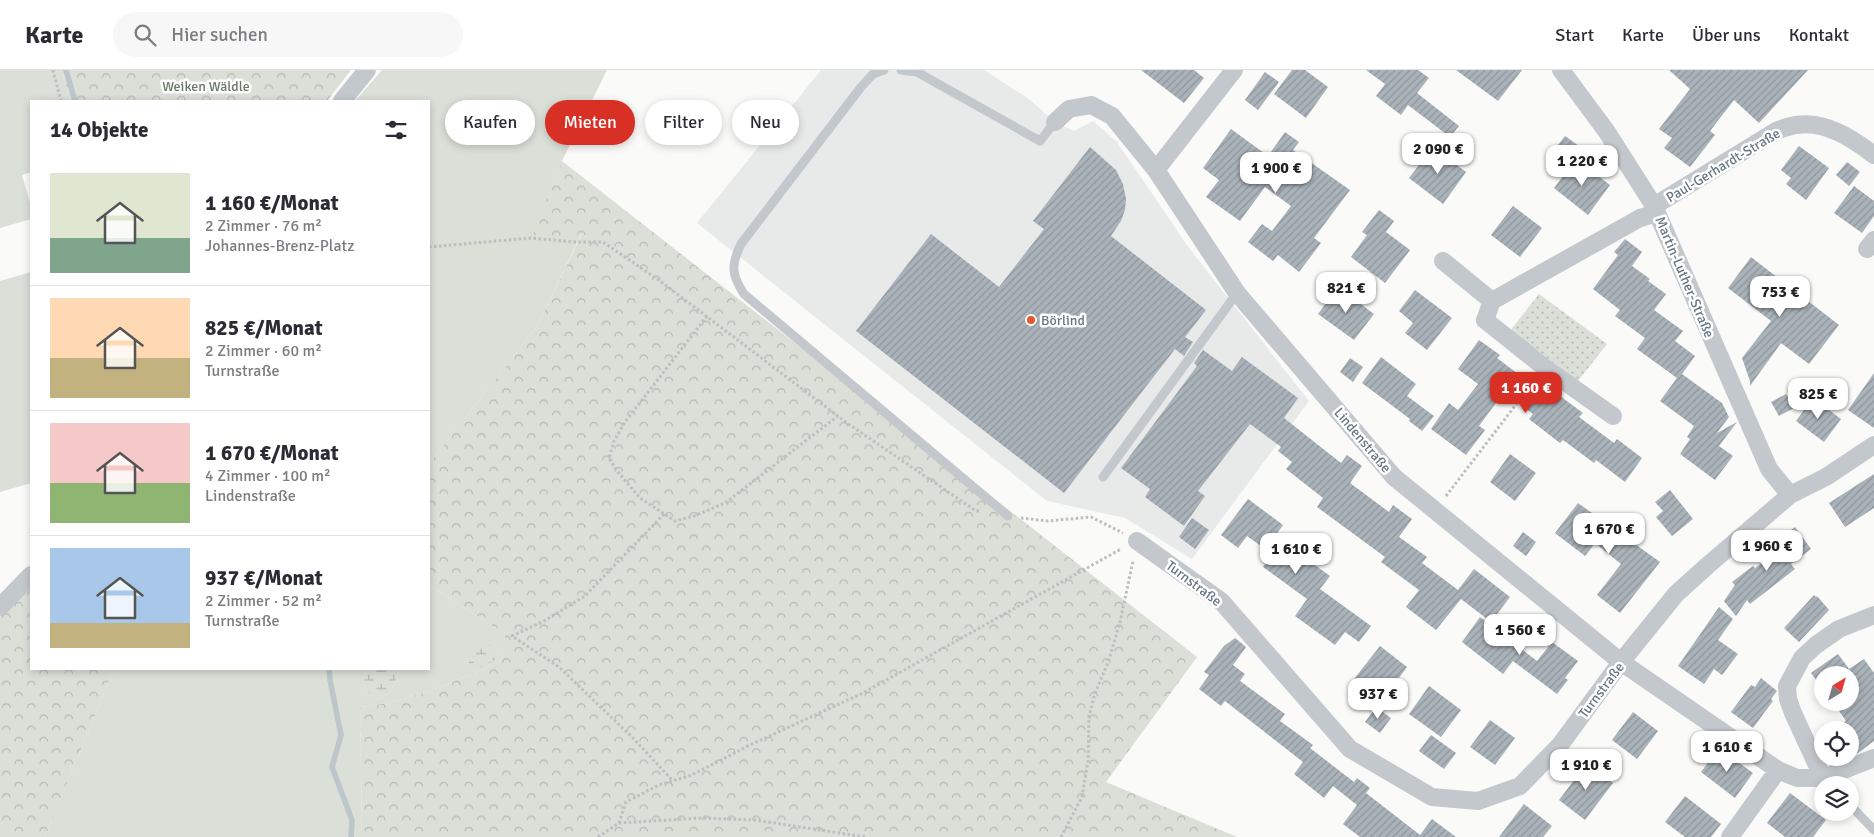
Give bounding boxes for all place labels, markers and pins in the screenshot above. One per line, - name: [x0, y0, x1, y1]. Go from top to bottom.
- pin: 2 090 €: [1392, 132, 1484, 175]
- pin: 1 220 €: [1536, 144, 1628, 187]
- pin: 1 900 €: [1230, 152, 1322, 194]
- pin: 821 €: [1311, 272, 1381, 314]
- pin: 753 €: [1745, 276, 1815, 318]
- place label: Börlind: [1041, 312, 1085, 329]
- marker: Börlind: [1025, 314, 1037, 326]
- pin: 1 160 €: [1480, 372, 1572, 414]
- pin: 825 €: [1783, 378, 1853, 420]
- pin: 1 670 €: [1563, 512, 1655, 555]
- pin: 1 960 €: [1721, 530, 1813, 572]
- pin: 1 610 €: [1250, 532, 1342, 575]
- pin: 1 560 €: [1474, 614, 1566, 656]
- pin: 937 €: [1343, 678, 1413, 720]
- pin: 1 610 €: [1681, 730, 1773, 773]
- pin: 1 910 €: [1540, 748, 1632, 791]

